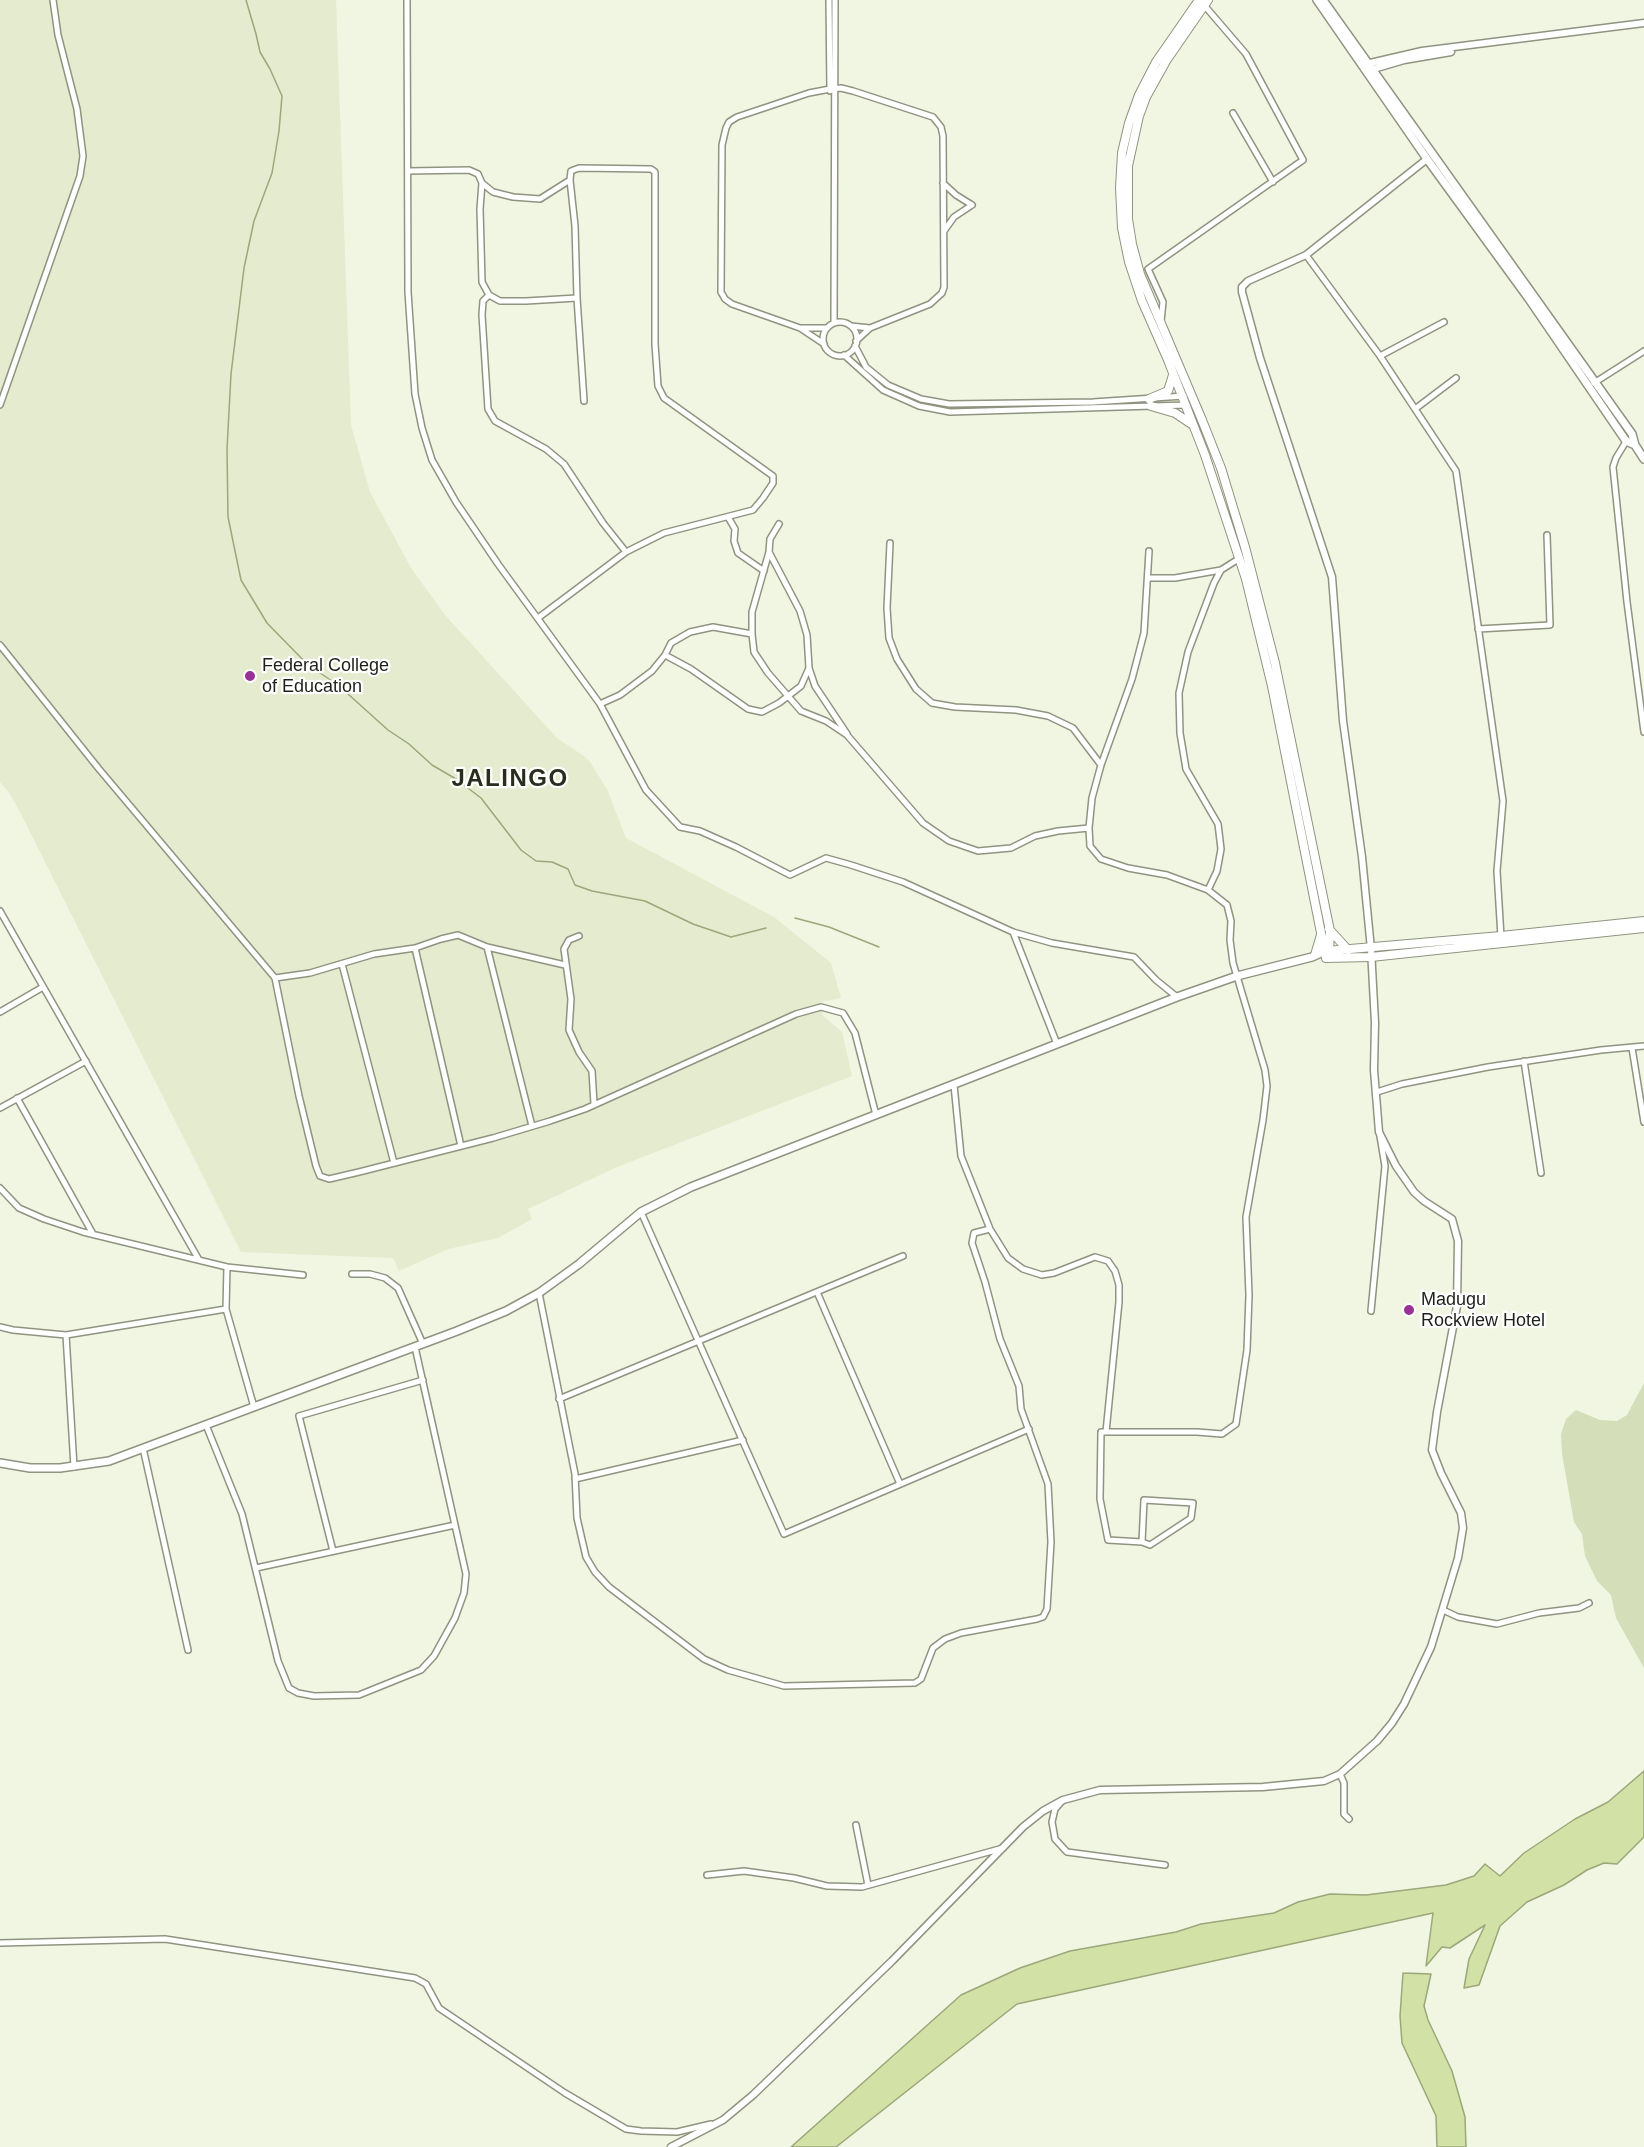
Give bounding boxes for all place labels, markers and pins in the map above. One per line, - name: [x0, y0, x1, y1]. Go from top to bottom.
- place label: Federal College of Education: [262, 655, 389, 698]
- marker: Federal College of Education: [243, 669, 257, 683]
- place label: Madugu Rockview Hotel: [1421, 1289, 1545, 1332]
- marker: Madugu Rockview Hotel: [1402, 1303, 1416, 1317]

